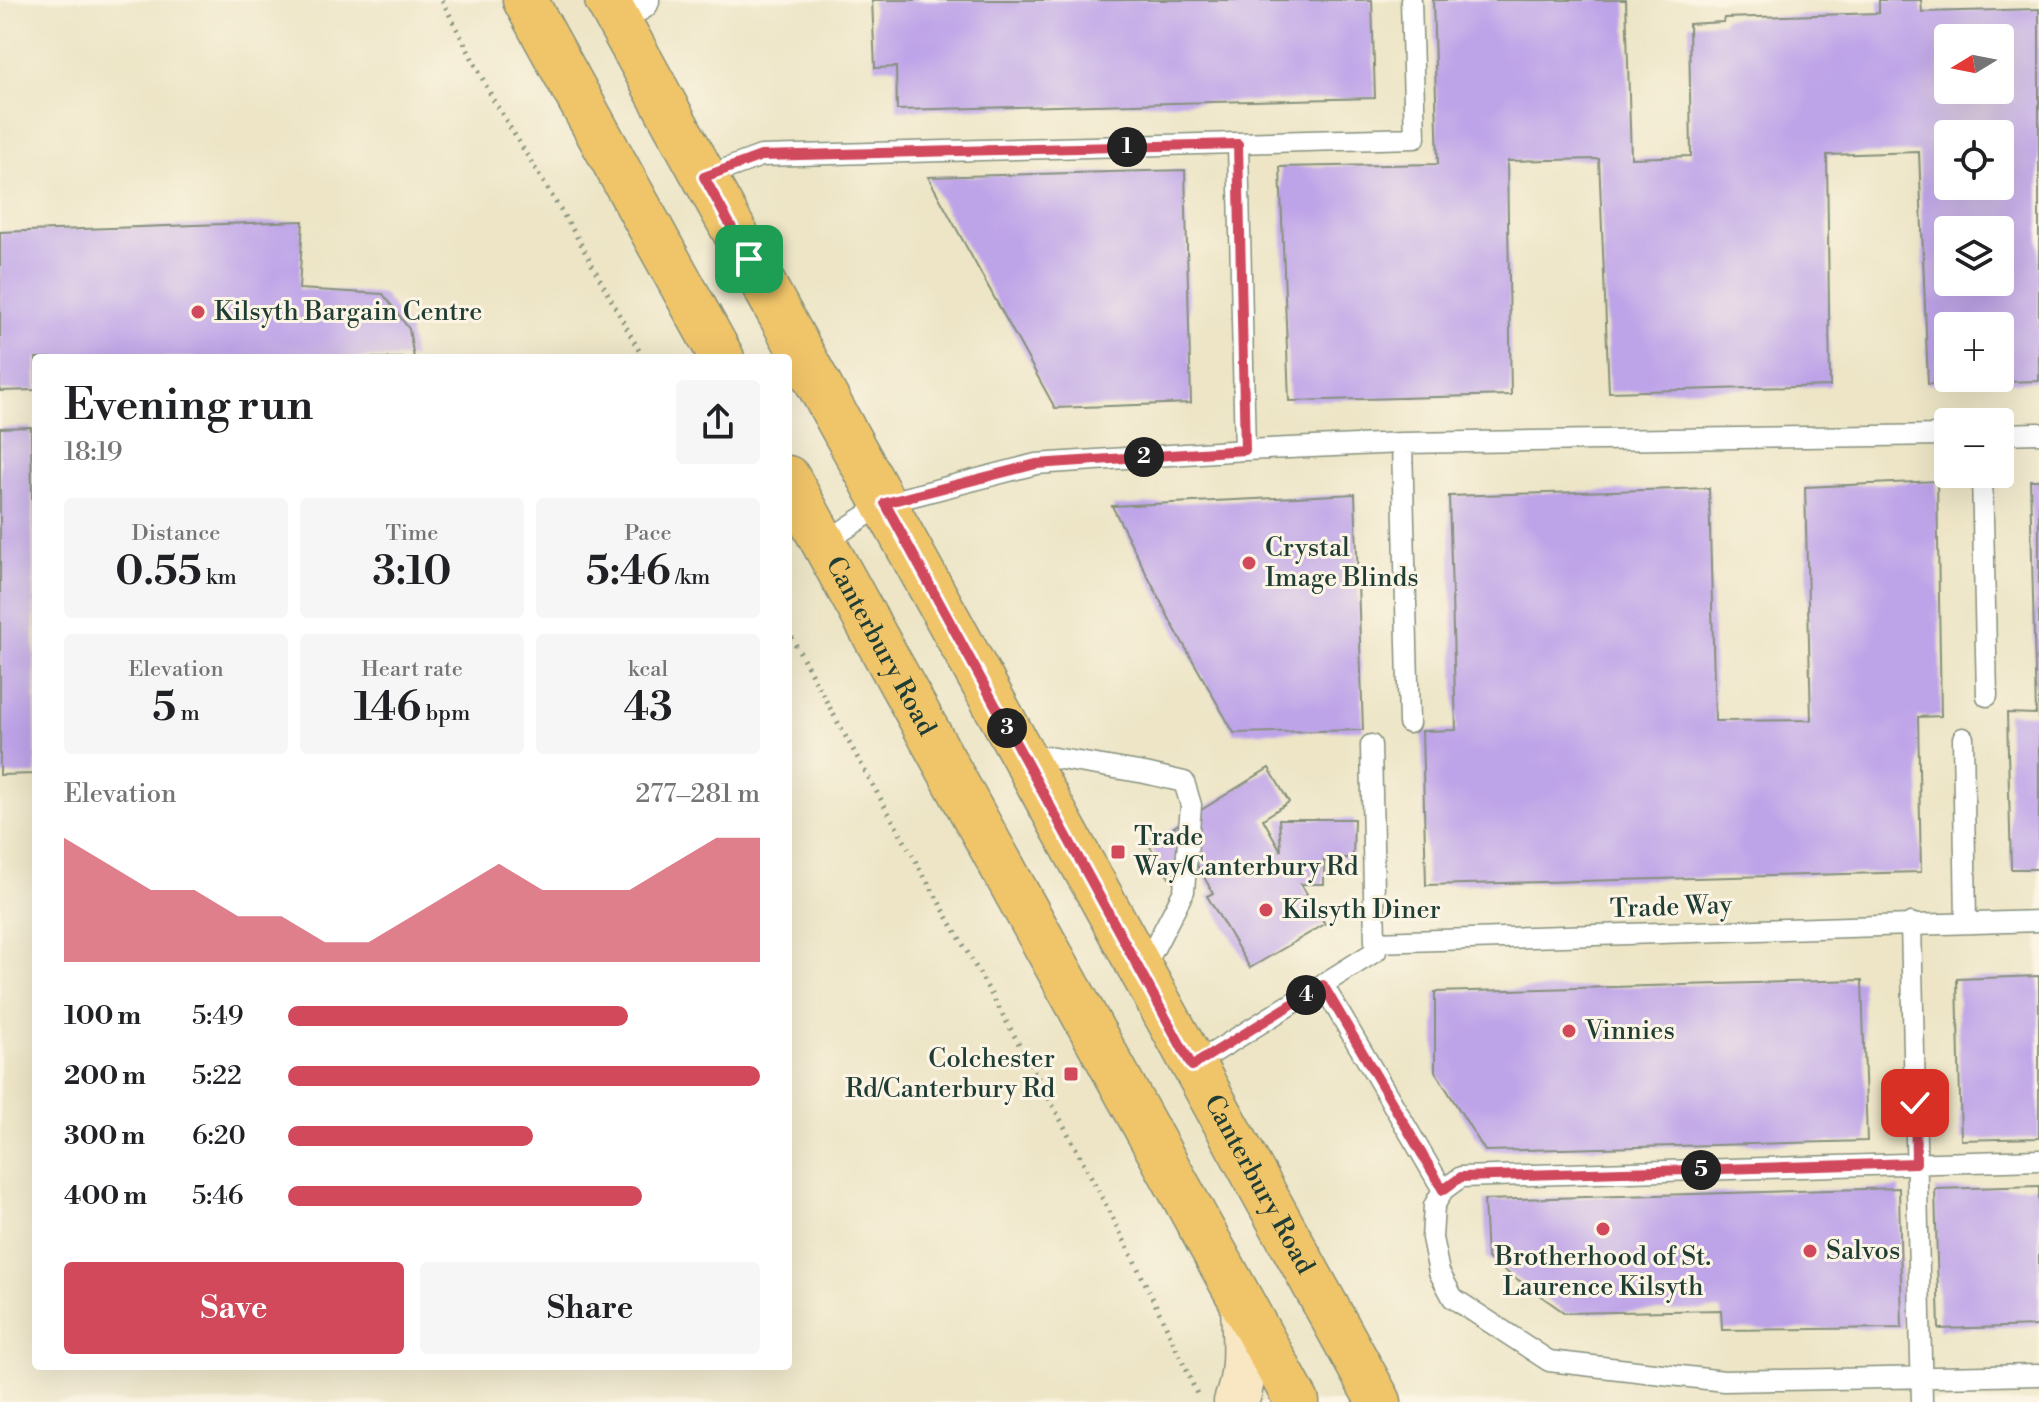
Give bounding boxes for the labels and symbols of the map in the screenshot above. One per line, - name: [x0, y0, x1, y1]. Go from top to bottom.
- north arrow: [1934, 24, 2014, 104]
- pin: 1: [1107, 127, 1147, 167]
- pin: [715, 225, 783, 293]
- place label: Kilsyth Bargain Centre: [214, 296, 483, 328]
- marker: Kilsyth Bargain Centre: [189, 303, 207, 321]
- pin: 2: [1124, 437, 1164, 477]
- place label: Crystal Image Blinds: [1265, 532, 1419, 594]
- street label: Canterbury Road: [818, 551, 943, 742]
- marker: Crystal Image Blinds: [1240, 554, 1258, 572]
- pin: 3: [987, 708, 1027, 748]
- place label: Trade Way/Canterbury Rd: [1133, 821, 1359, 883]
- marker: Trade Way/Canterbury Rd: [1109, 843, 1127, 861]
- street label: Trade Way: [1609, 889, 1733, 925]
- place label: Kilsyth Diner: [1282, 894, 1441, 926]
- marker: Kilsyth Diner: [1257, 901, 1275, 919]
- pin: 4: [1286, 975, 1326, 1015]
- place label: Vinnies: [1584, 1015, 1675, 1047]
- marker: Vinnies: [1560, 1022, 1578, 1040]
- place label: Colchester Rd/Canterbury Rd: [845, 1043, 1055, 1105]
- marker: Colchester Rd/Canterbury Rd: [1062, 1065, 1080, 1083]
- pin: [1881, 1069, 1949, 1137]
- street label: Canterbury Road: [1197, 1089, 1321, 1280]
- pin: 5: [1681, 1150, 1721, 1190]
- marker: Brotherhood of St. Laurence Kilsyth: [1594, 1220, 1612, 1238]
- place label: Salvos: [1826, 1235, 1900, 1267]
- place label: Brotherhood of St. Laurence Kilsyth: [1494, 1241, 1711, 1303]
- marker: Salvos: [1801, 1242, 1819, 1260]

